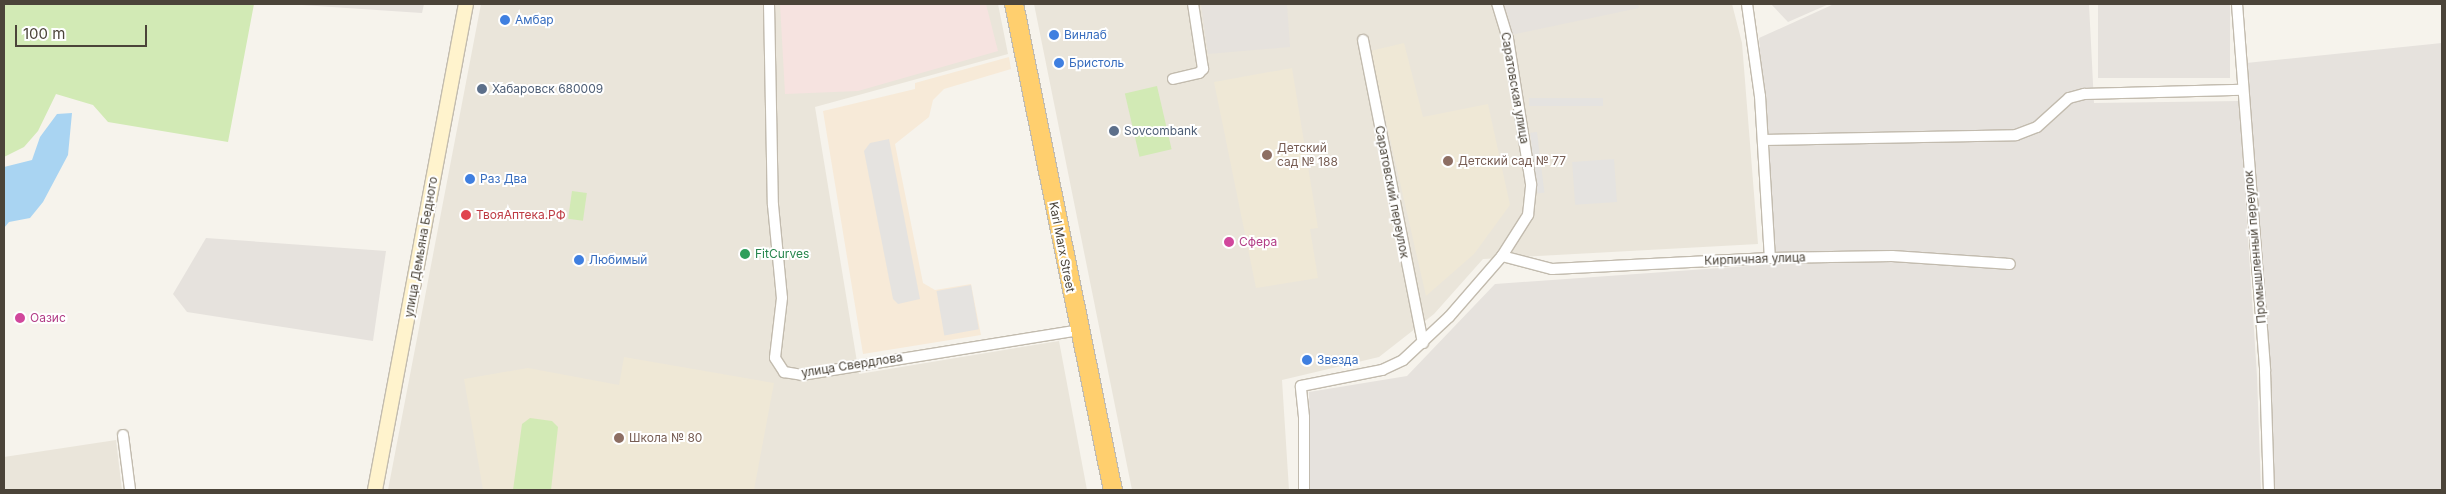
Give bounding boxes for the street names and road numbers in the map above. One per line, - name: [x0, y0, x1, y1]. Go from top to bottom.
- street label: Саратовская улица: [1498, 31, 1532, 145]
- street label: Саратовский переулок: [1372, 124, 1412, 260]
- street label: Промышленный переулок: [2241, 170, 2269, 324]
- street label: улица Демьяна Бедного: [402, 175, 440, 319]
- street label: Karl Marx Street: [1046, 201, 1078, 293]
- street label: Кирпичная улица: [1704, 250, 1806, 268]
- street label: улица Свердлова: [800, 350, 904, 380]

